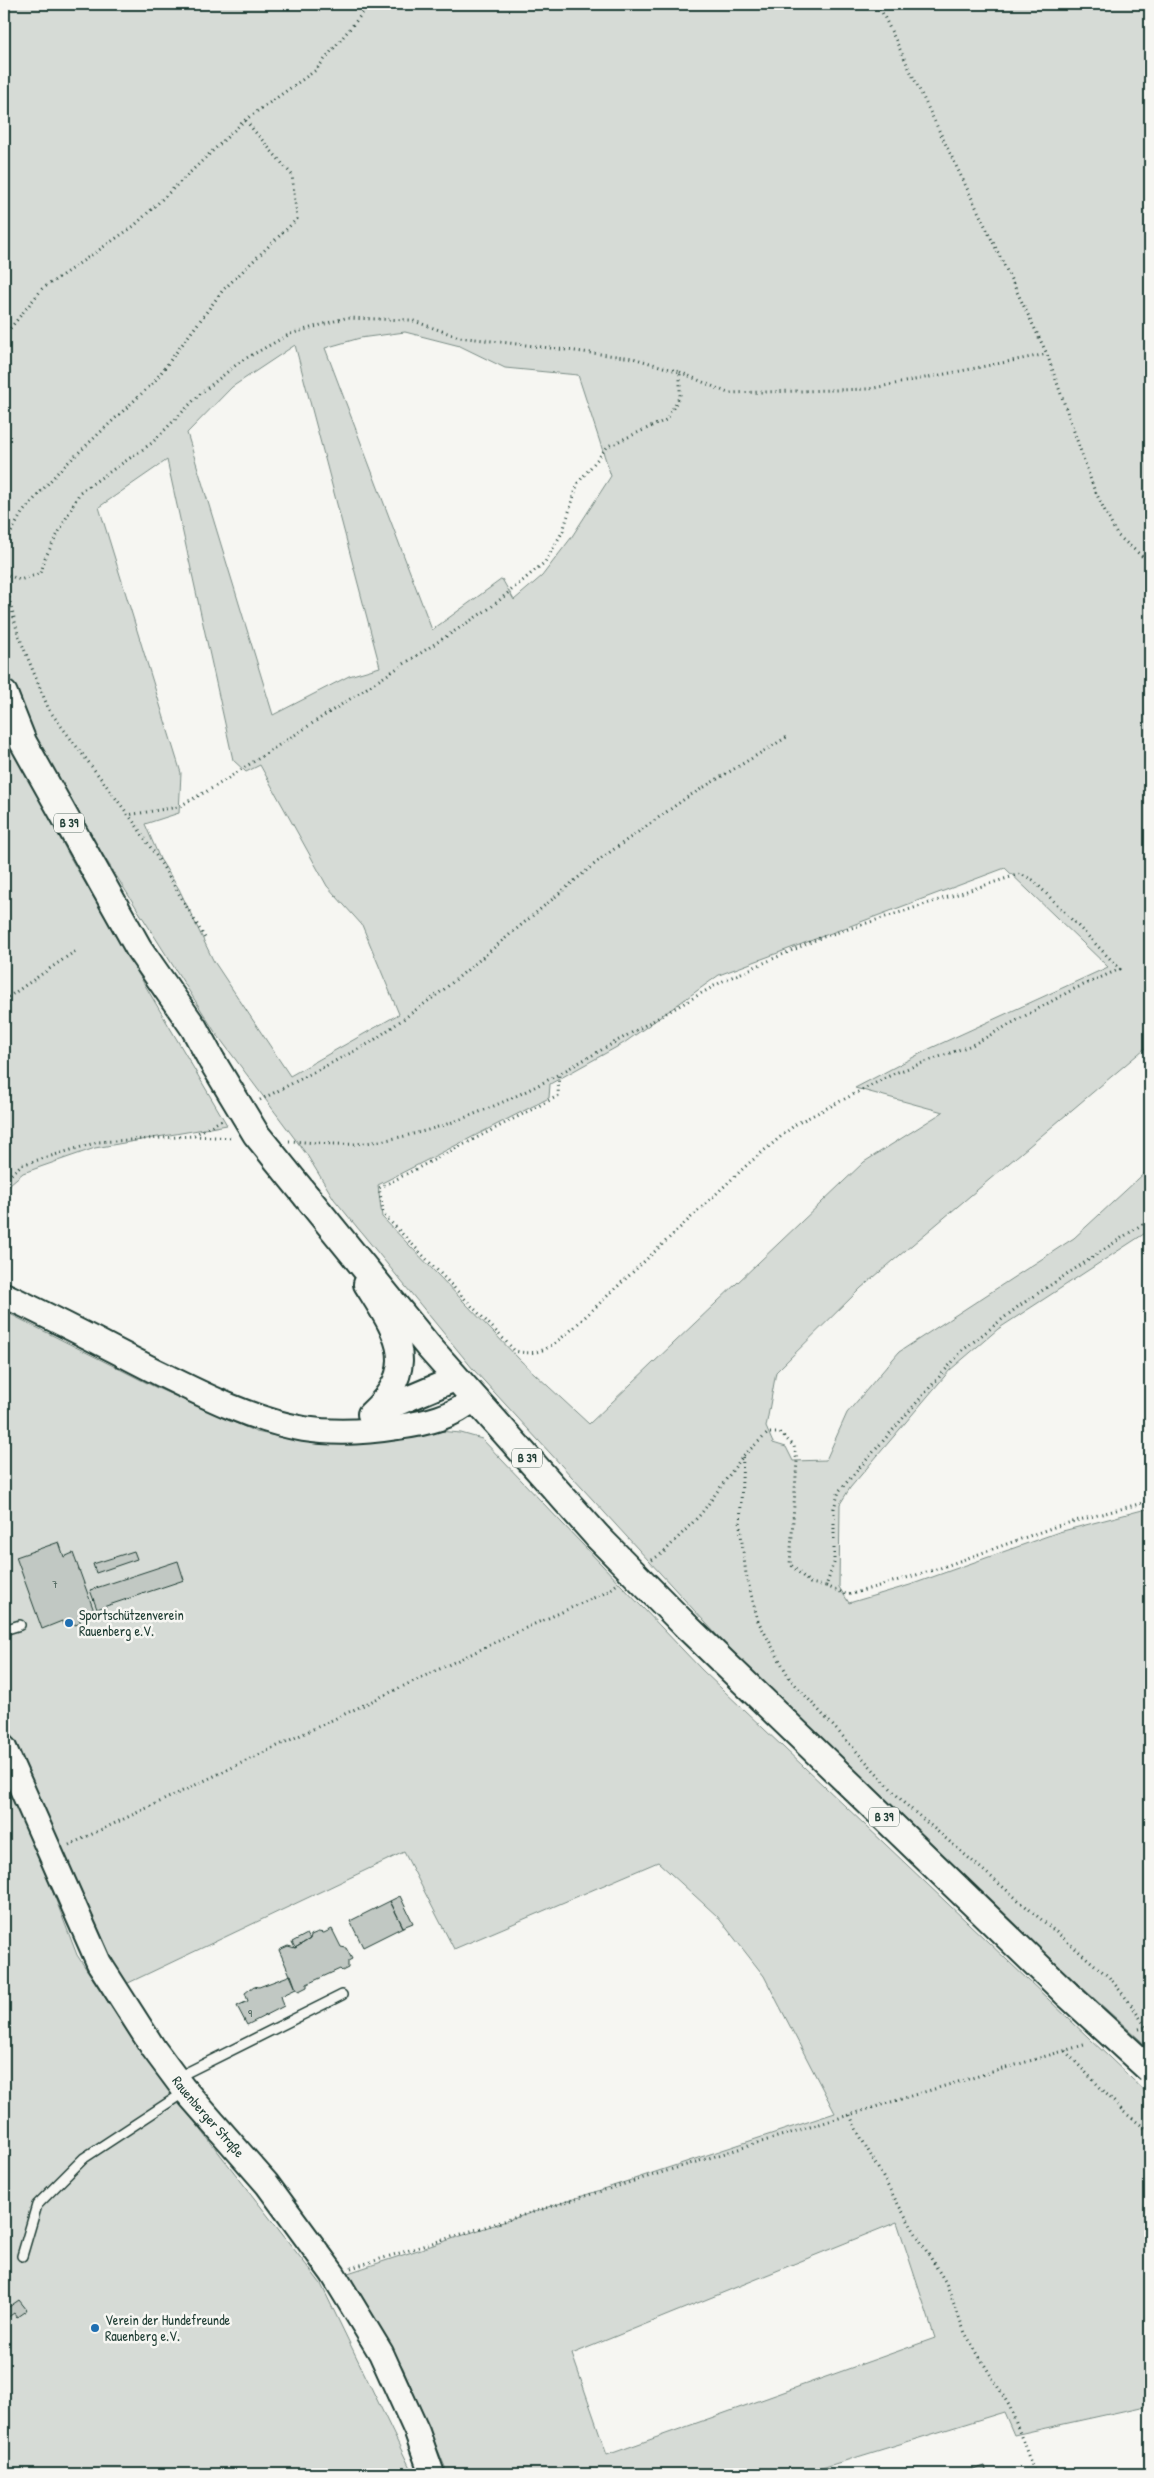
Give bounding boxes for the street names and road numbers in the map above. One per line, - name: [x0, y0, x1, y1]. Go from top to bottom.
- road number: B 39: [54, 814, 84, 832]
- road number: B 39: [512, 1449, 542, 1468]
- road number: B 39: [869, 1808, 899, 1826]
- street label: Rauenberger Straße: [168, 2072, 249, 2161]

